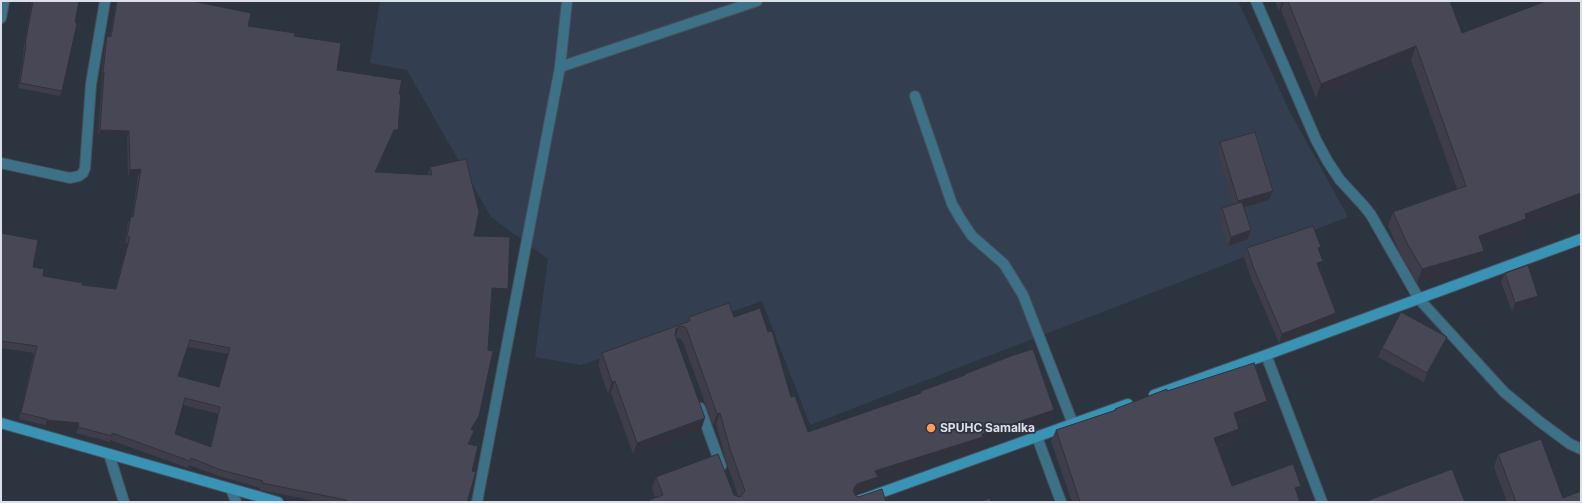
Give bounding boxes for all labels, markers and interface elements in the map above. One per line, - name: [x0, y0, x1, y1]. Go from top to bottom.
- place label: SPUHC Samalka: [940, 421, 1035, 435]
- marker: SPUHC Samalka: [925, 422, 937, 434]

